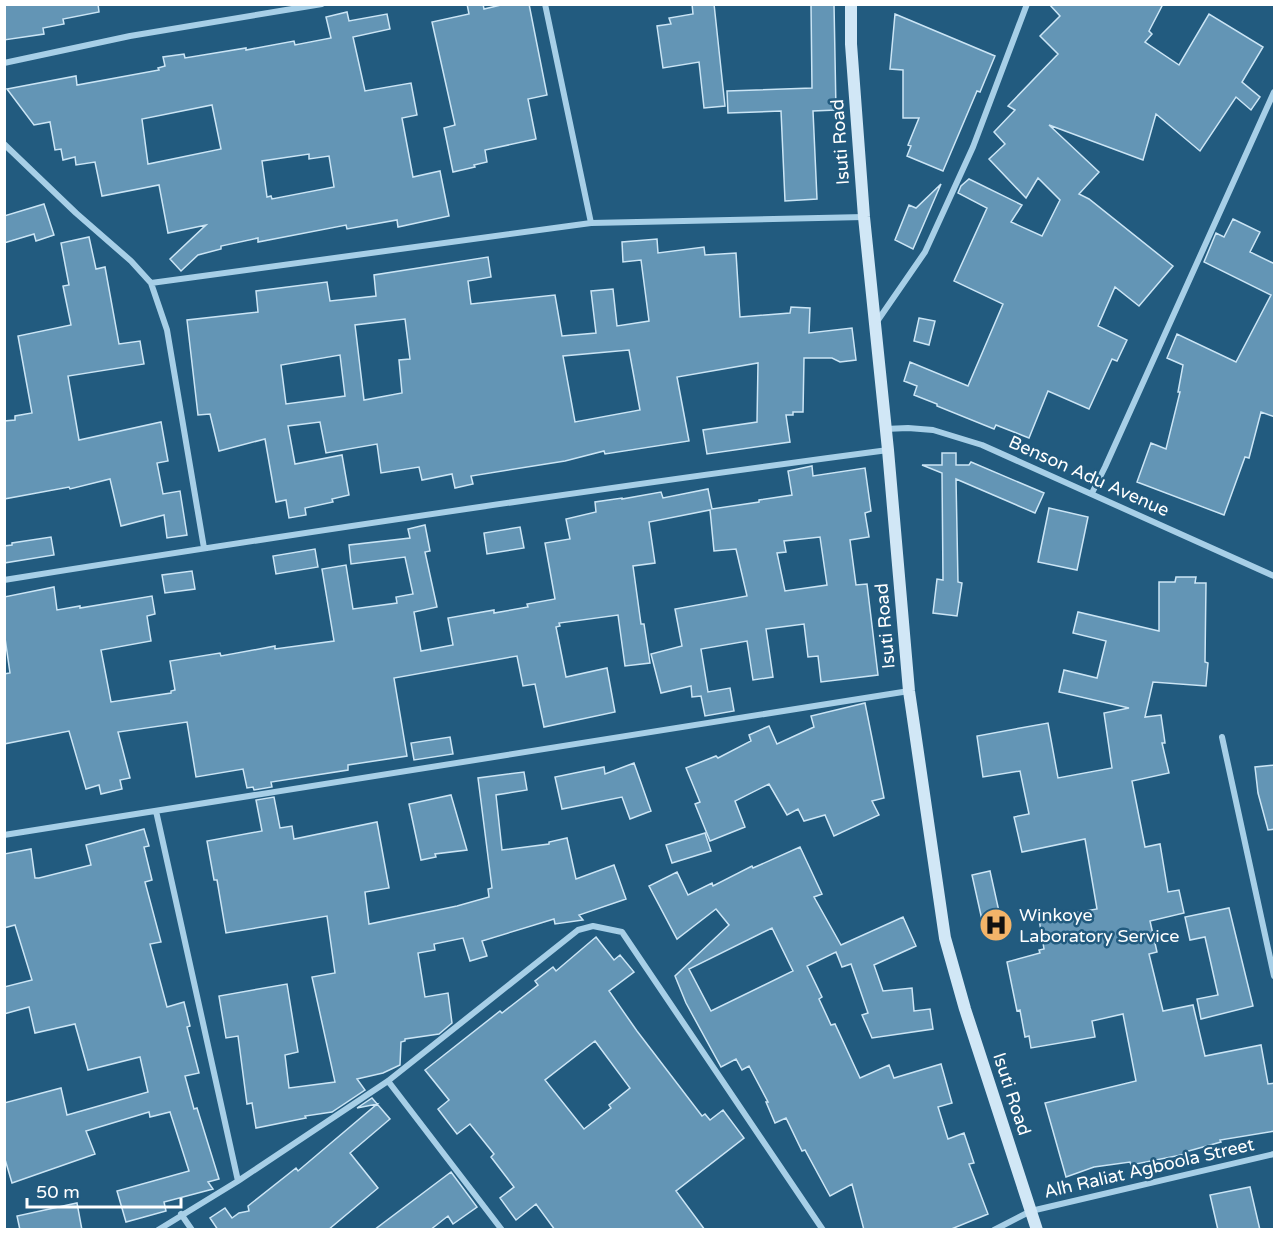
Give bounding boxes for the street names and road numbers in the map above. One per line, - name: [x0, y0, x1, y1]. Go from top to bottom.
- street label: Isuti Road: [826, 98, 854, 186]
- street label: Benson Adu Avenue: [1005, 431, 1173, 521]
- street label: Isuti Road: [870, 582, 900, 670]
- street label: Isuti Road: [988, 1050, 1036, 1138]
- street label: Alh Raliat Agboola Street: [1042, 1133, 1256, 1203]

